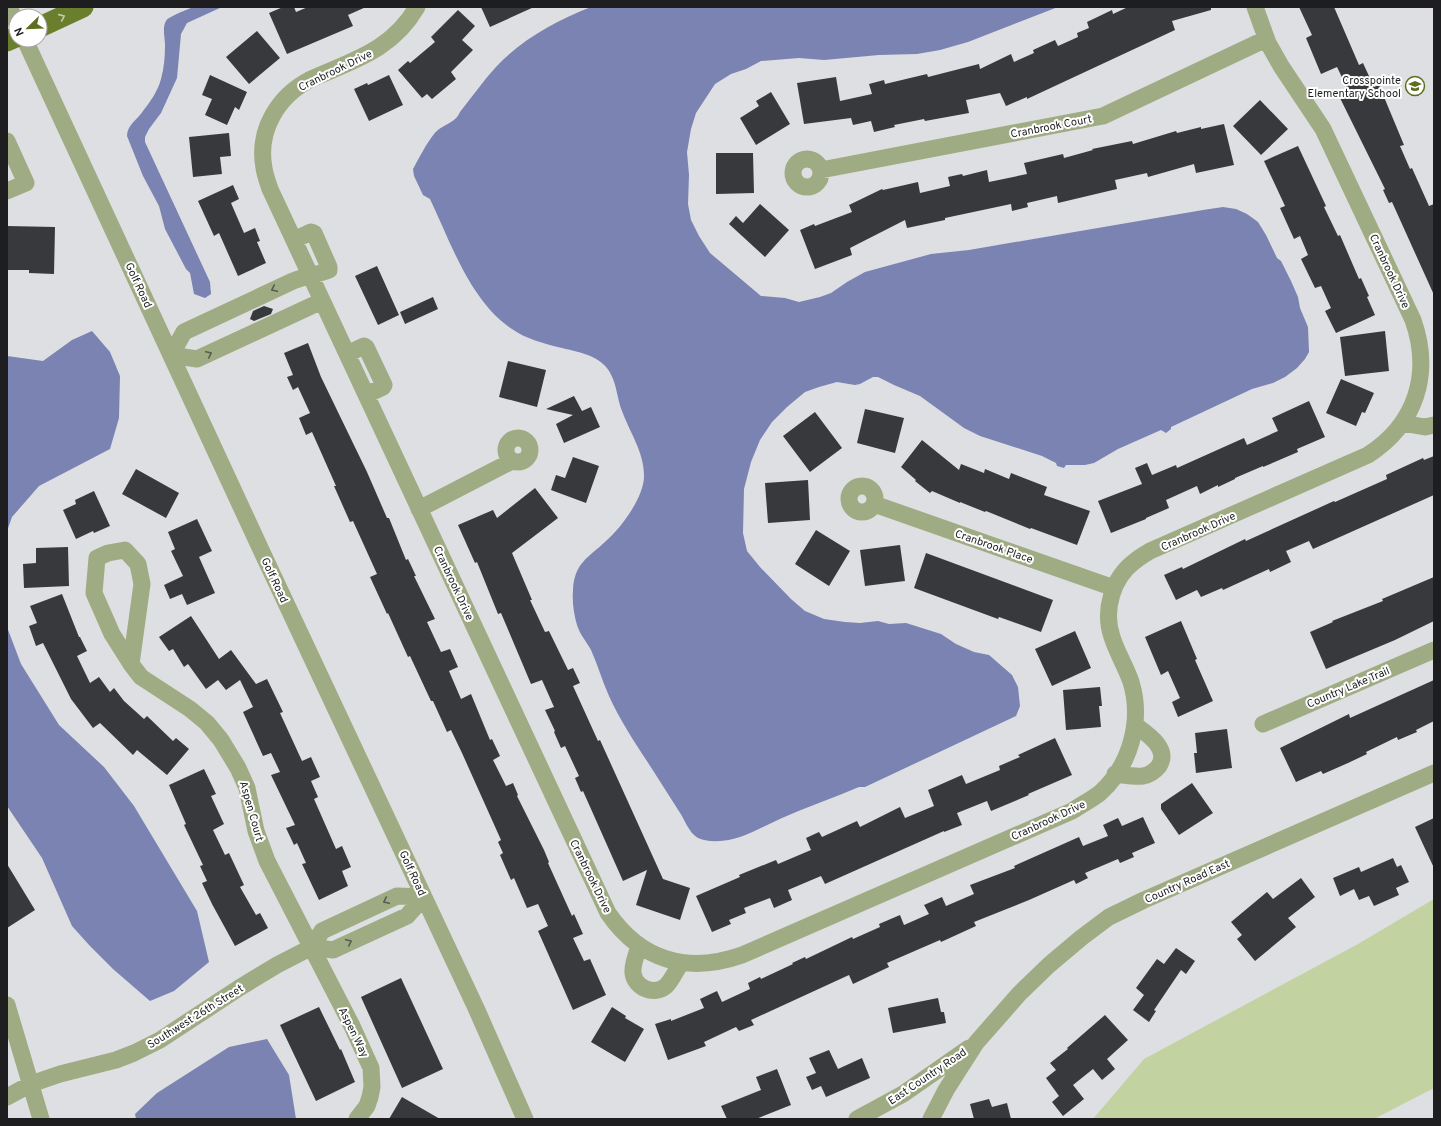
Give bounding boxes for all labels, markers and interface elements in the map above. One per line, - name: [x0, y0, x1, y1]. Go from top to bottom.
- north arrow: [8, 8, 48, 48]
- one-way arrow: [57, 14, 65, 22]
- text: N: [12, 25, 28, 38]
- street label: Cranbrook Drive: [296, 47, 375, 95]
- place label: Crosspointe Elementary School: [1308, 74, 1401, 101]
- school or university icon: Crosspointe Elementary School: [1404, 75, 1426, 97]
- street label: Cranbrook Court: [1009, 112, 1093, 142]
- street label: Cranbrook Drive: [1366, 232, 1412, 311]
- street label: Golf Road: [122, 261, 155, 310]
- one-way arrow: [271, 284, 279, 292]
- one-way arrow: [205, 351, 212, 359]
- street label: Cranbrook Drive: [1159, 509, 1238, 555]
- street label: Cranbrook Place: [953, 527, 1035, 567]
- street label: Cranbrook Drive: [430, 544, 476, 623]
- street label: Golf Road: [258, 556, 291, 605]
- street label: Country Lake Trail: [1305, 664, 1392, 712]
- street label: Aspen Court: [236, 780, 266, 843]
- street label: Cranbrook Drive: [1009, 798, 1088, 844]
- street label: Cranbrook Drive: [566, 837, 614, 916]
- street label: Golf Road: [396, 849, 429, 898]
- street label: Country Road East: [1143, 857, 1232, 907]
- one-way arrow: [383, 896, 391, 904]
- one-way arrow: [345, 939, 353, 947]
- street label: Southwest 26th Street: [145, 982, 246, 1052]
- street label: Aspen Way: [335, 1005, 371, 1060]
- street label: East Country Road: [886, 1045, 969, 1108]

